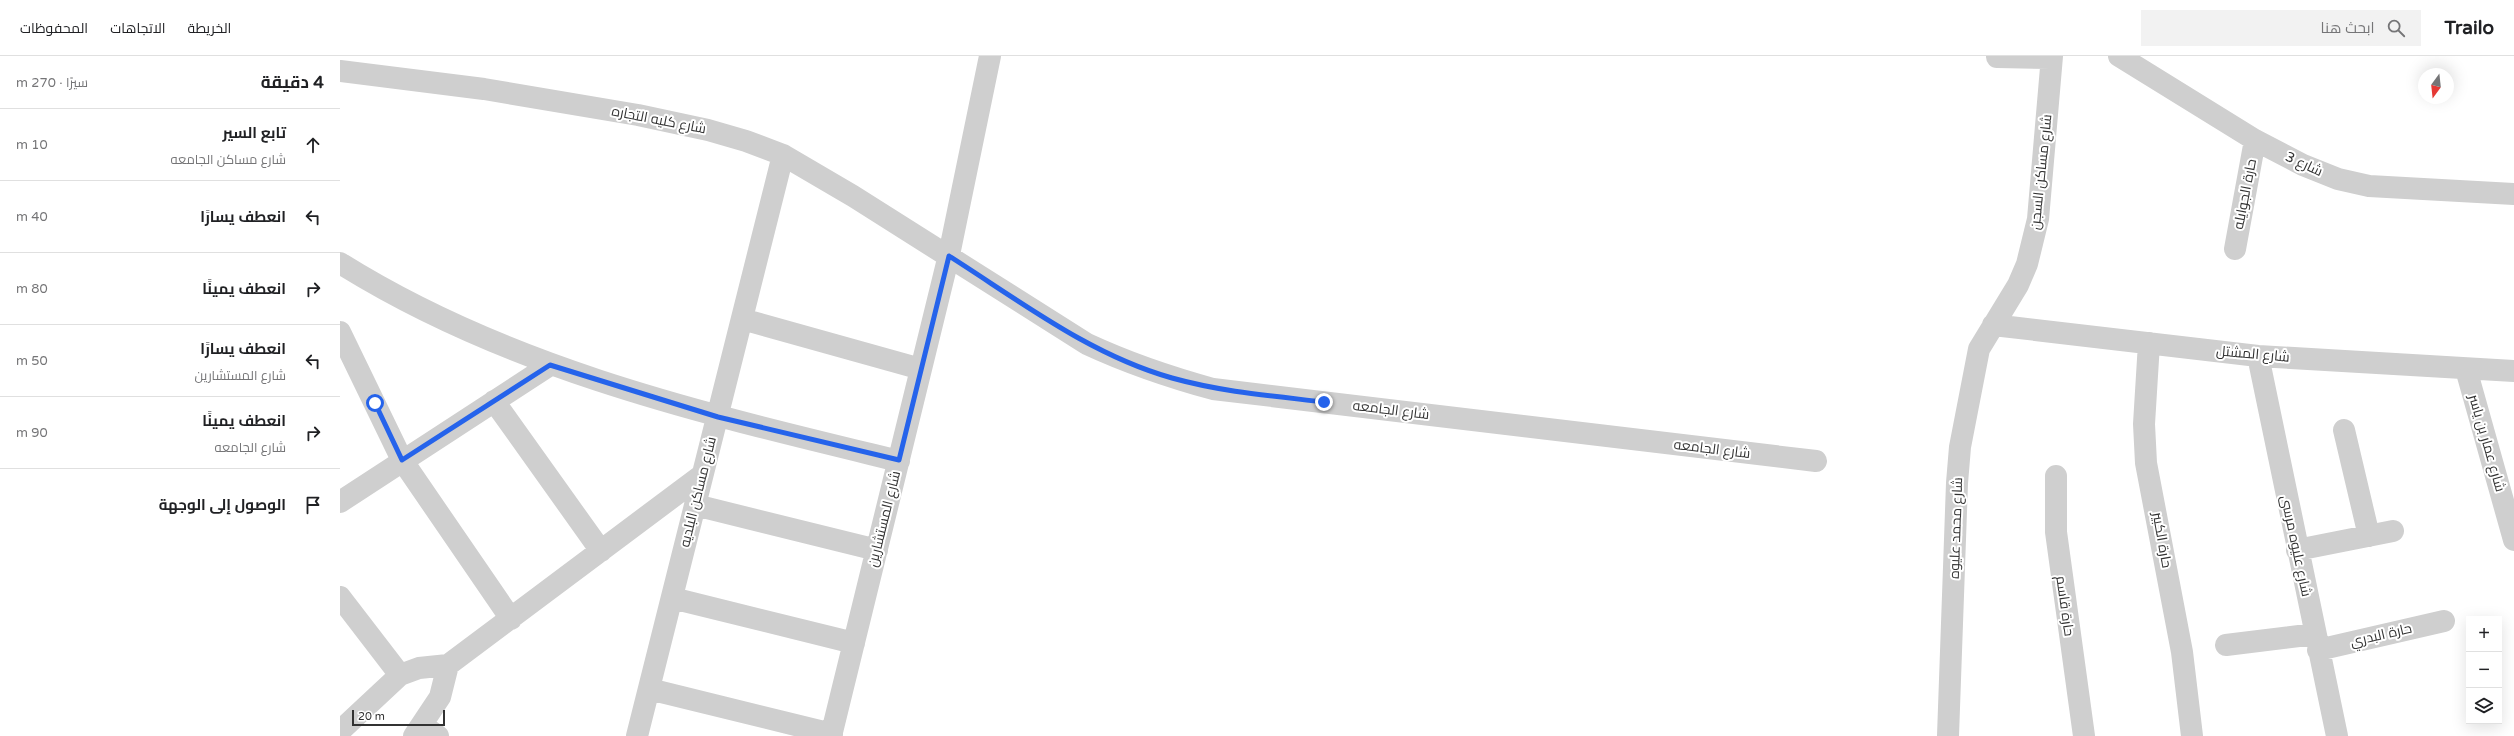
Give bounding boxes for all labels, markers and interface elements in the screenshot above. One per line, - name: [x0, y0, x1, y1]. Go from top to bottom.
- search box: [2141, 10, 2421, 46]
- icon: search: [2385, 17, 2407, 39]
- text: Trailo: [2445, 17, 2494, 39]
- text: ابحث هنا: [2321, 19, 2375, 37]
- text: المحفوظات: [20, 20, 88, 37]
- text: الاتجاهات: [110, 20, 166, 37]
- text: الخريطة: [188, 20, 231, 37]
- north arrow: [2418, 68, 2454, 104]
- text: 4 دقيقة: [261, 72, 324, 93]
- text: سيرًا · 270 m: [16, 75, 88, 91]
- street label: شارع كليه التجاره: [610, 103, 708, 137]
- street label: شارع مساكن السجن: [2026, 113, 2056, 231]
- text: تابع السير: [222, 124, 286, 142]
- icon: ahead: [302, 134, 324, 156]
- text: 10 m: [16, 137, 48, 153]
- street label: شارع 3: [2282, 148, 2326, 180]
- text: شارع مساكن الجامعه: [171, 152, 286, 168]
- street label: حارة الجوايله: [2230, 157, 2260, 231]
- icon: left: [302, 206, 324, 228]
- text: انعطف يسارًا: [200, 208, 286, 226]
- text: 40 m: [16, 209, 48, 225]
- icon: right: [302, 278, 324, 300]
- text: انعطف يمينًا: [202, 280, 286, 298]
- text: 80 m: [16, 281, 48, 297]
- text: انعطف يسارًا: [200, 340, 286, 358]
- street label: شارع المشتل: [2216, 342, 2290, 366]
- icon: left: [302, 350, 324, 372]
- text: 50 m: [16, 353, 48, 369]
- text: شارع المستشارين: [195, 368, 286, 384]
- street label: شارع عمار بن ياسر: [2465, 391, 2509, 494]
- route end: [1315, 393, 1333, 411]
- route start: [366, 394, 384, 412]
- street label: شارع الجامعه: [1352, 397, 1430, 423]
- text: انعطف يمينًا: [202, 412, 286, 430]
- icon: right: [302, 422, 324, 444]
- text: 90 m: [16, 425, 48, 441]
- street label: شارع مساكن البلديه: [676, 435, 720, 549]
- street label: شارع الجامعه: [1673, 436, 1751, 462]
- text: شارع الجامعه: [215, 440, 286, 456]
- street label: شارع المستشارين: [864, 469, 904, 569]
- street label: شارع محمد عليوه: [1946, 477, 1966, 579]
- icon: arrive: [302, 494, 324, 516]
- street label: شارع عليوه مرسى: [2277, 494, 2315, 598]
- text: الوصول إلى الوجهة: [159, 496, 286, 514]
- street label: حارة الكبير: [2149, 510, 2175, 569]
- street label: حارة قاسم: [2051, 575, 2078, 637]
- map controls: [2466, 616, 2502, 724]
- button: +: [2466, 616, 2502, 652]
- street label: حارة البدري: [2348, 620, 2414, 653]
- button: −: [2466, 652, 2502, 688]
- button: layers: [2466, 688, 2502, 724]
- scale bar: [352, 708, 445, 727]
- text: 20 m: [358, 710, 385, 723]

